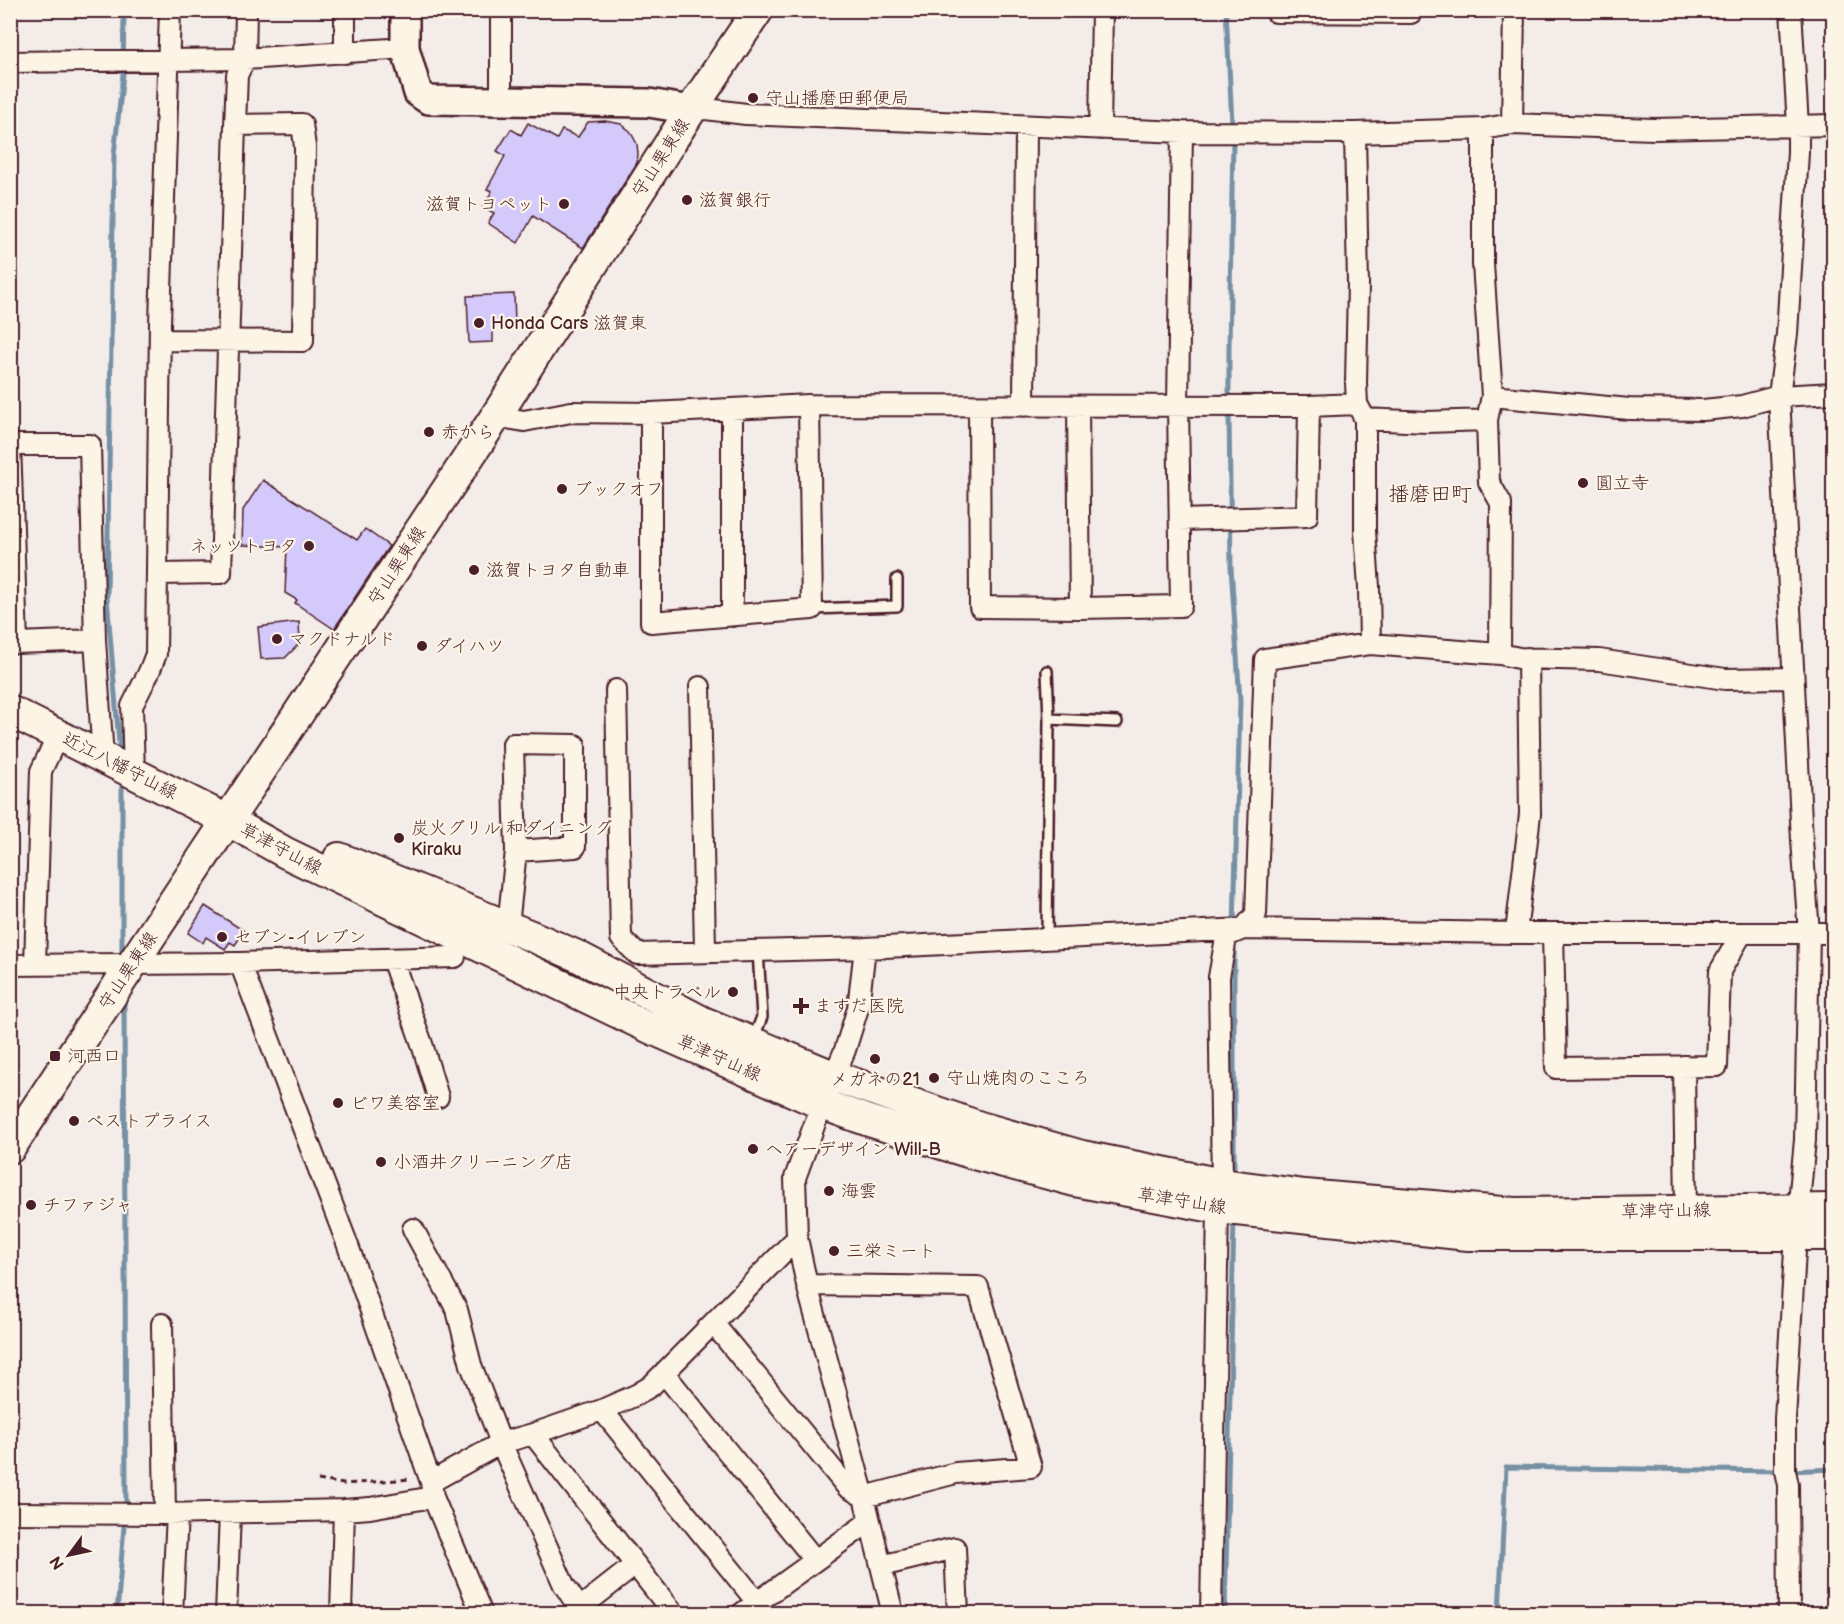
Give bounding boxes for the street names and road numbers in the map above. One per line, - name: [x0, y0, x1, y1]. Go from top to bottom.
- street label: 守山栗東線: [628, 115, 694, 201]
- street label: 守山栗東線: [364, 523, 430, 609]
- street label: 近江八幡守山線: [59, 728, 181, 804]
- street label: 草津守山線: [236, 819, 326, 879]
- street label: 守山栗東線: [94, 928, 162, 1014]
- street label: 草津守山線: [674, 1030, 764, 1086]
- street label: 草津守山線: [1136, 1184, 1228, 1218]
- street label: 草津守山線: [1621, 1200, 1711, 1222]

